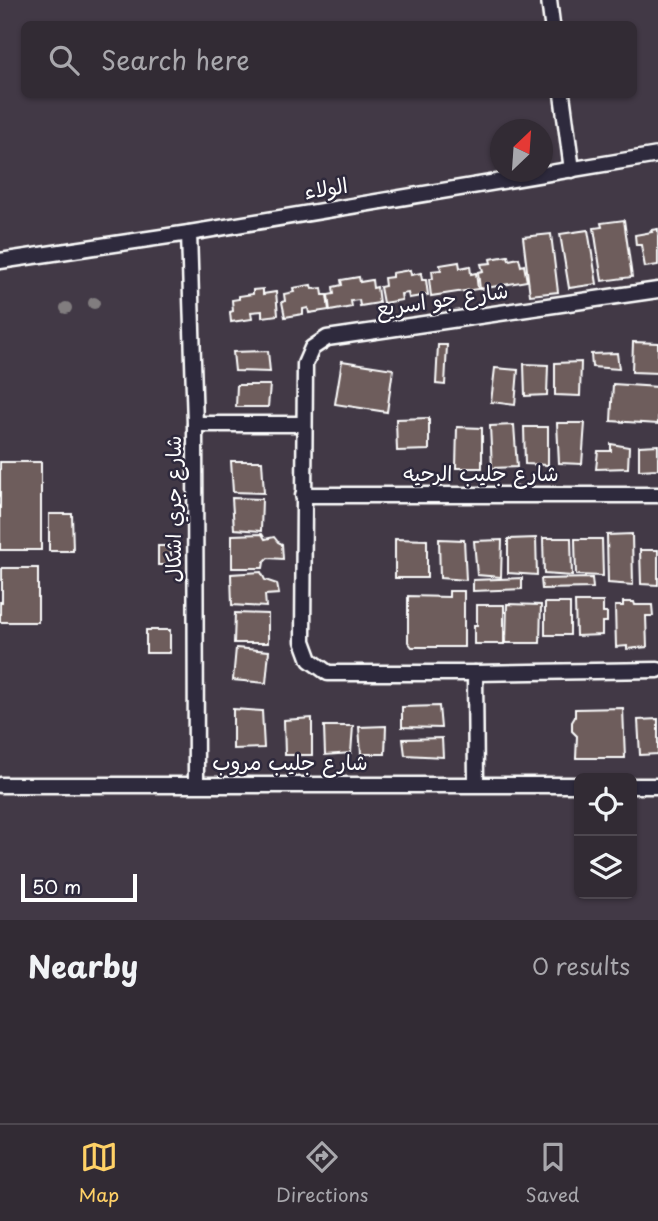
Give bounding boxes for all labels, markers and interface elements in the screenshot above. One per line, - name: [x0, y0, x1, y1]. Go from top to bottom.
- search box: [21, 21, 637, 98]
- text: Search here: [101, 40, 250, 79]
- icon: search: [45, 41, 83, 79]
- north arrow: [490, 119, 553, 182]
- street label: الولاء: [302, 168, 350, 206]
- street label: شارع جو اسريع: [373, 273, 510, 324]
- street label: شارع جري اشكال: [156, 435, 189, 583]
- street label: شارع جليب الرحيه: [403, 456, 559, 489]
- street label: شارع جليب مروب: [212, 745, 368, 778]
- map controls: [574, 773, 637, 899]
- button: locate: [574, 773, 637, 836]
- button: layers: [574, 836, 637, 899]
- scale bar: [21, 871, 136, 903]
- text: 50 m: [32, 872, 81, 900]
- text: Nearby: [28, 943, 138, 988]
- text: 0 results: [532, 948, 630, 983]
- tab: Map: [79, 1138, 119, 1208]
- tab: Directions: [276, 1138, 369, 1208]
- tab: Saved: [526, 1138, 579, 1208]

